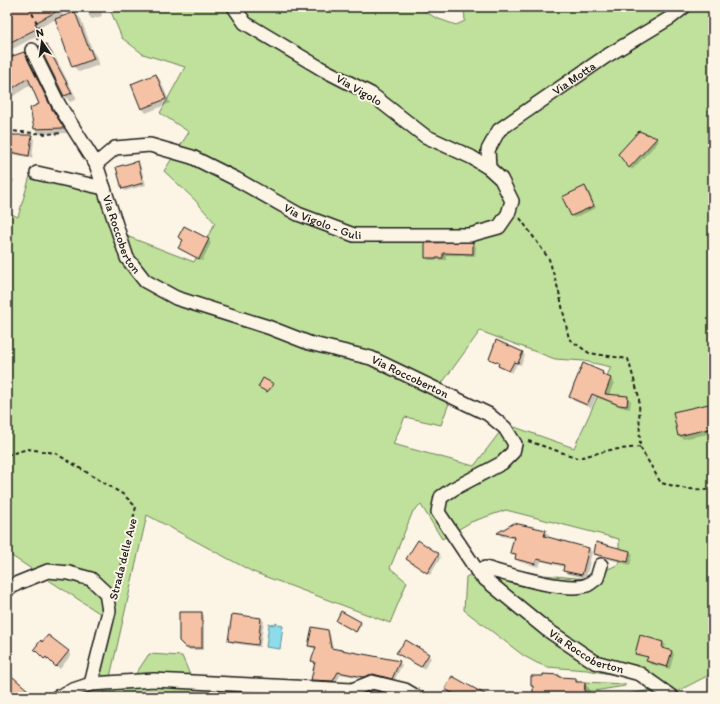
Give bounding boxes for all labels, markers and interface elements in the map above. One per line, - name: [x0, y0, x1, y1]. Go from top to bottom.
- north arrow: [22, 22, 62, 62]
- text: N: [35, 26, 45, 40]
- street label: Via Motta: [550, 58, 599, 98]
- street label: Via Vigolo: [334, 71, 384, 109]
- street label: Via Roccoberton: [100, 193, 144, 277]
- street label: Via Vigolo - Guli: [281, 200, 361, 242]
- street label: Via Roccoberton: [369, 352, 451, 401]
- street label: Strada delle Ave: [106, 516, 140, 601]
- street label: Via Roccoberton: [546, 626, 625, 676]

